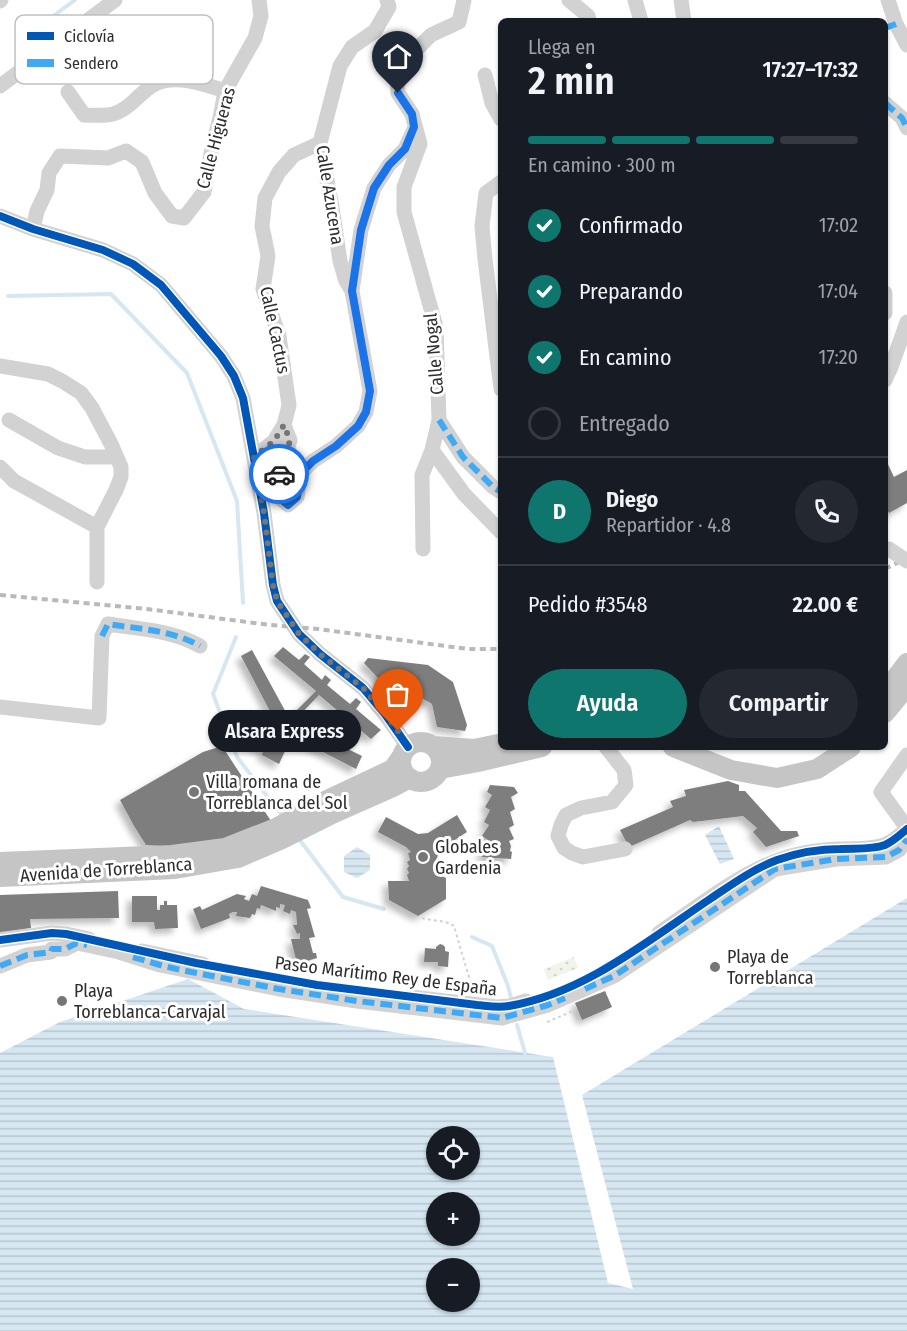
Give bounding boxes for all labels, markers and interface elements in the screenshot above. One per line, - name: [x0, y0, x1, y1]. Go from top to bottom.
- legend: [15, 15, 213, 84]
- text: Ciclovía: [64, 27, 115, 46]
- pin: [372, 31, 423, 93]
- text: Llega en: [528, 35, 596, 59]
- icon: home: [381, 40, 414, 73]
- text: Sendero: [64, 54, 118, 73]
- text: 17:27–17:32: [763, 56, 858, 83]
- text: 2 min: [528, 58, 615, 104]
- street label: Calle Higueras: [192, 84, 240, 191]
- street label: Calle Azucena: [311, 144, 349, 247]
- text: En camino · 300 m: [528, 153, 676, 177]
- icon: check: [528, 209, 561, 242]
- text: Confirmado: [579, 212, 683, 239]
- text: 17:02: [819, 213, 858, 237]
- icon: check: [528, 275, 561, 308]
- text: Preparando: [579, 278, 683, 305]
- text: 17:04: [818, 279, 858, 303]
- street label: Calle Cactus: [255, 284, 295, 376]
- street label: Calle Nogal: [419, 312, 449, 396]
- icon: check: [528, 341, 561, 374]
- text: En camino: [579, 344, 671, 371]
- text: 17:20: [819, 345, 858, 369]
- text: Entregado: [579, 410, 670, 437]
- courier: [249, 444, 309, 504]
- icon: car: [263, 458, 296, 491]
- button: phone: [795, 480, 858, 543]
- text: Diego: [606, 486, 658, 513]
- text: D: [553, 498, 566, 525]
- text: Repartidor · 4.8: [606, 513, 731, 537]
- text: Pedido #3548: [528, 591, 647, 618]
- text: 22.00 €: [793, 591, 858, 618]
- pin: [372, 669, 423, 731]
- button: Ayuda: [528, 669, 687, 738]
- button: Compartir: [699, 669, 858, 738]
- icon: bag: [381, 678, 414, 711]
- callout: Alsara Express: [209, 710, 362, 752]
- text: Alsara Express: [225, 719, 344, 743]
- place label: Villa romana de Torreblanca del Sol: [206, 771, 348, 814]
- marker: Villa romana de Torreblanca del Sol: [187, 785, 201, 799]
- place label: Globales Gardenia: [435, 836, 501, 879]
- marker: Globales Gardenia: [416, 850, 430, 864]
- street label: Avenida de Torreblanca: [19, 853, 193, 887]
- place label: Playa de Torreblanca: [727, 946, 814, 989]
- street label: Paseo Marítimo Rey de España: [274, 951, 499, 1001]
- marker: Playa de Torreblanca: [708, 960, 722, 974]
- place label: Playa Torreblanca-Carvajal: [74, 980, 226, 1023]
- marker: Playa Torreblanca-Carvajal: [55, 994, 69, 1008]
- map controls: [426, 1126, 480, 1312]
- button: locate: [426, 1126, 480, 1180]
- button: +: [426, 1192, 480, 1246]
- button: −: [426, 1258, 480, 1312]

